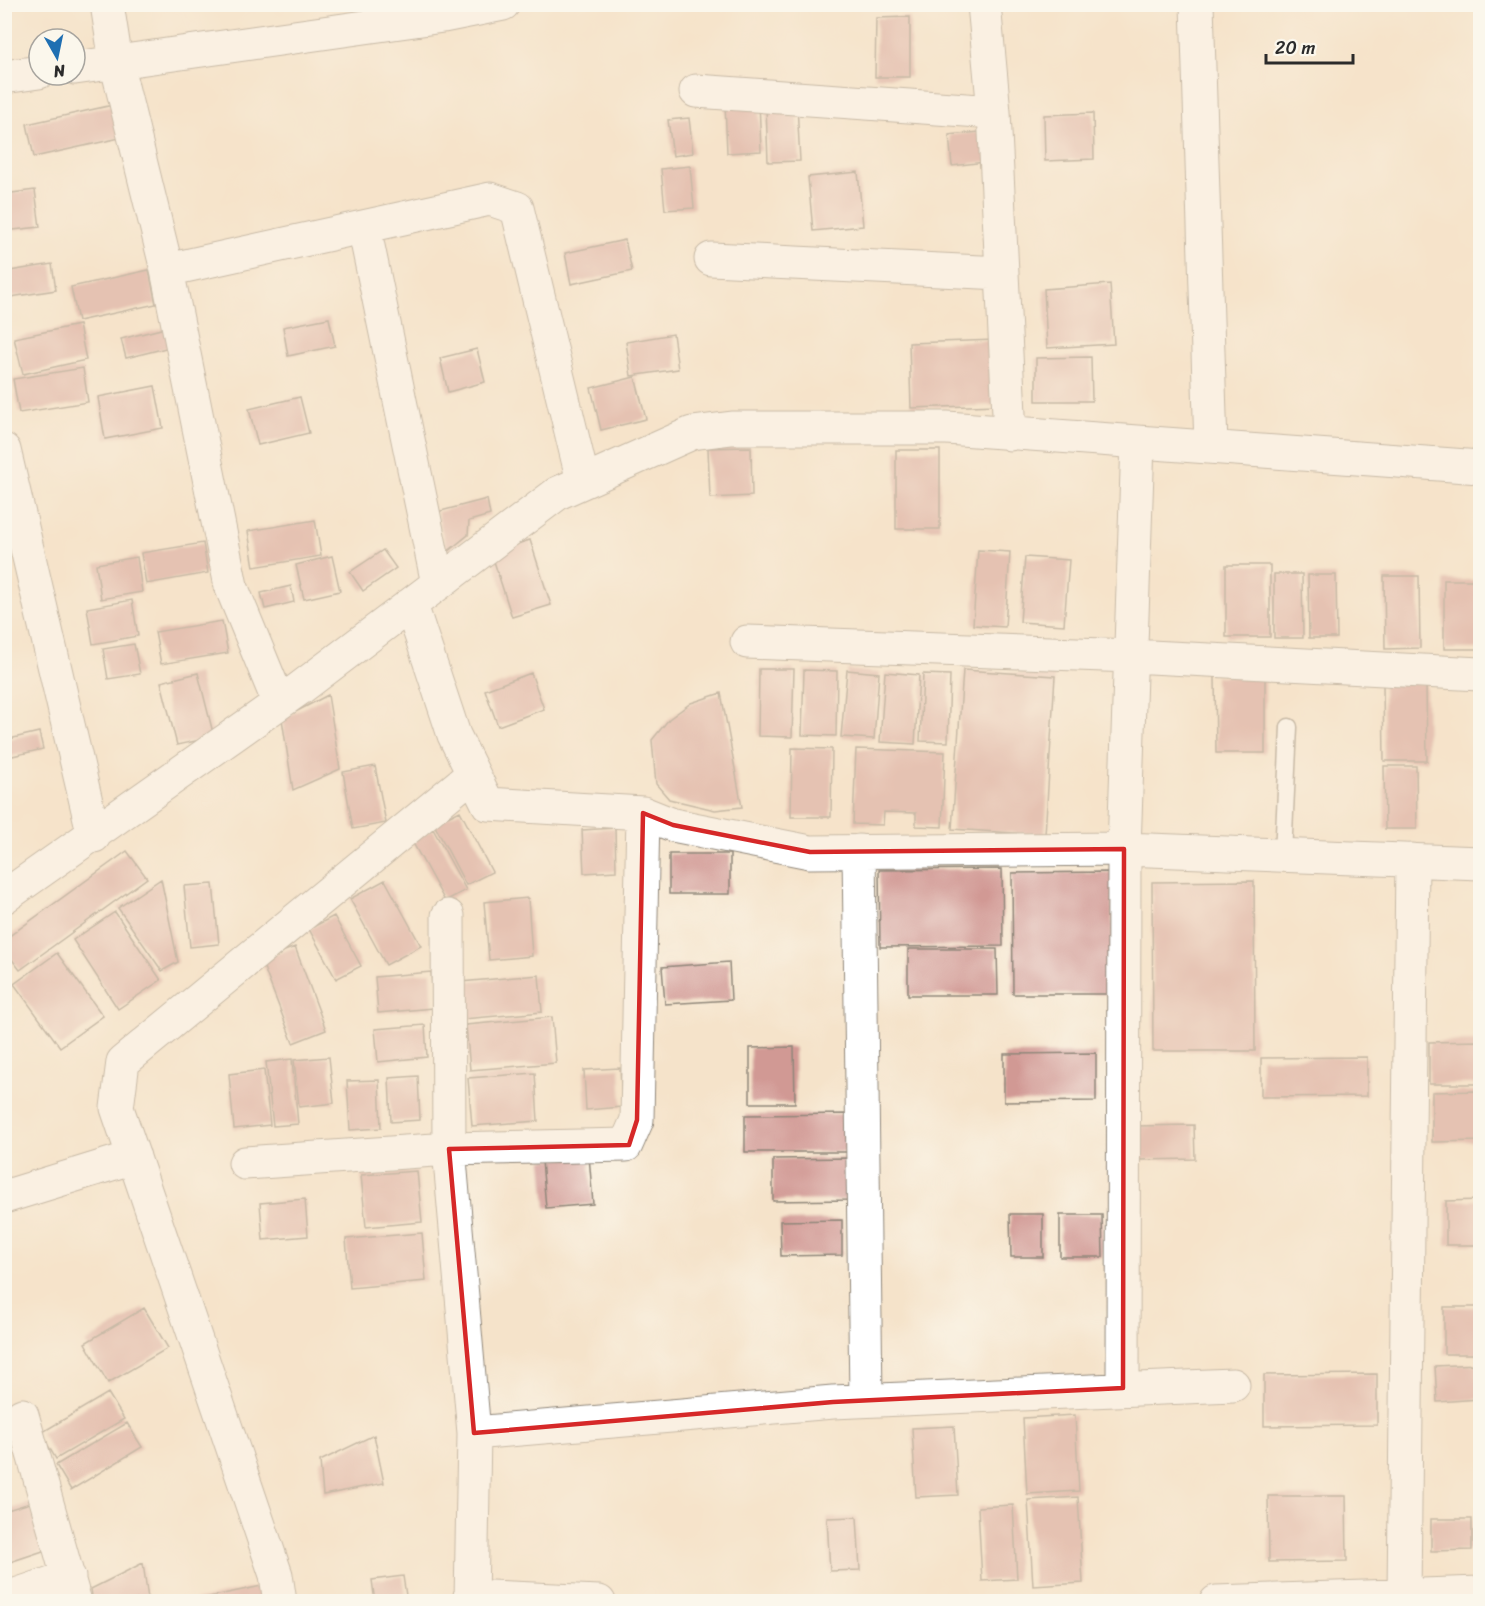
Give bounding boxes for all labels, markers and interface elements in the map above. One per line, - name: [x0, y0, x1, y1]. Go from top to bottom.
- north arrow: [27, 27, 87, 87]
- scale bar: [1266, 27, 1353, 65]
- text: 20 m: [1275, 32, 1315, 64]
- text: N: [51, 56, 68, 87]

